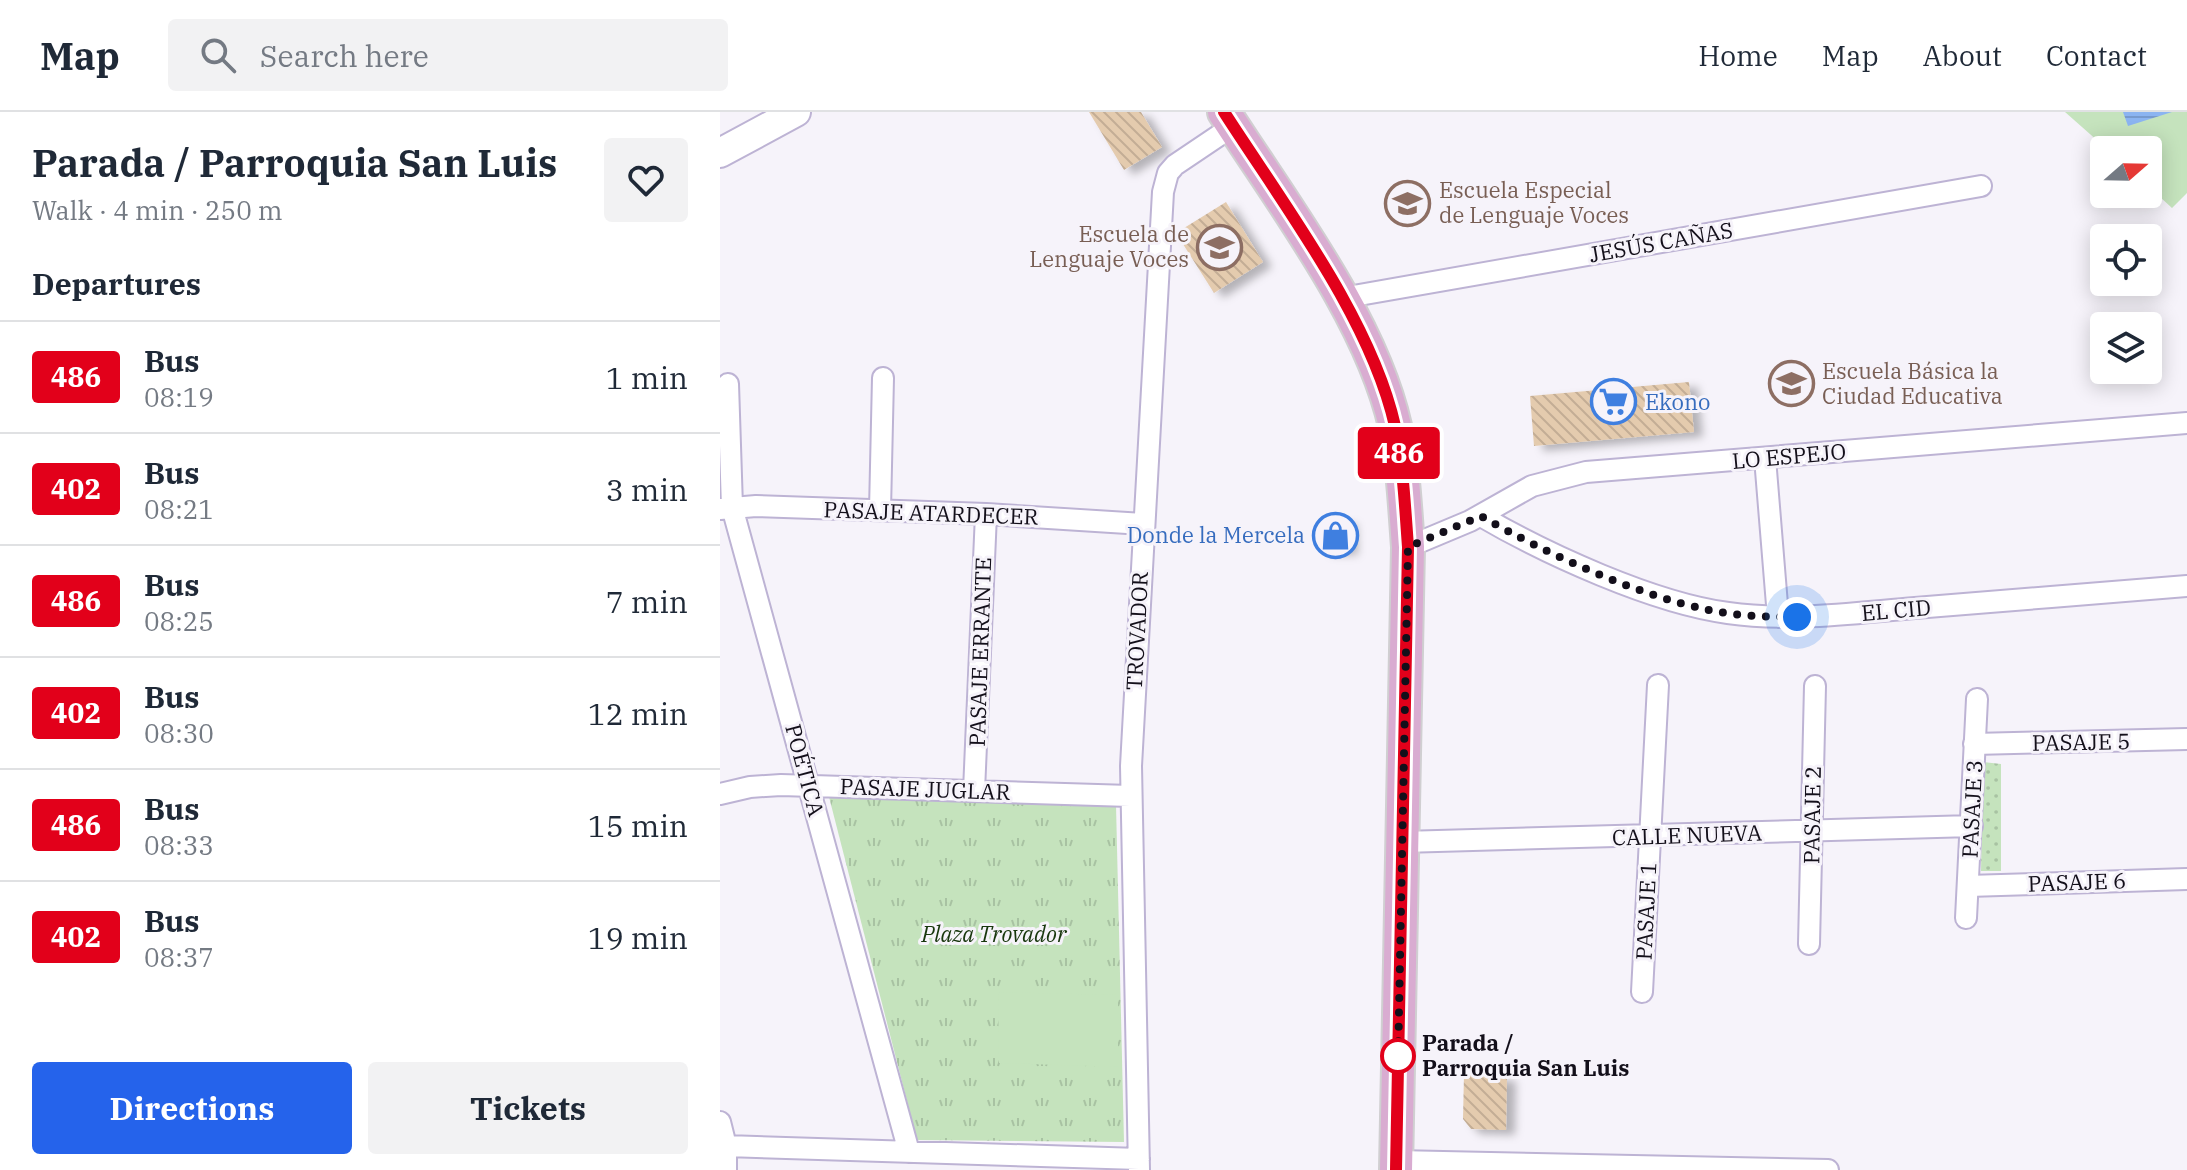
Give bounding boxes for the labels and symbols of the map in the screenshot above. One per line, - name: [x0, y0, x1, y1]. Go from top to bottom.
- north arrow: [2090, 136, 2162, 208]
- place label: Escuela Especial de Lenguaje Voces: [1439, 175, 1629, 229]
- school or university icon: Escuela Especial de Lenguaje Voces: [1384, 179, 1432, 227]
- street label: JESÚS CAÑAS: [1587, 215, 1735, 268]
- place label: Escuela de Lenguaje Voces: [1029, 219, 1189, 273]
- school or university icon: Escuela de Lenguaje Voces: [1196, 223, 1244, 271]
- place label: Escuela Básica la Ciudad Educativa: [1822, 356, 2003, 410]
- school or university icon: Escuela Básica la Ciudad Educativa: [1767, 360, 1815, 408]
- supermarket icon: Ekono: [1590, 378, 1638, 426]
- place label: Ekono: [1645, 387, 1711, 416]
- line badge: 486: [1353, 427, 1445, 479]
- street label: LO ESPEJO: [1731, 436, 1847, 475]
- street label: PASAJE ATARDECER: [823, 494, 1039, 531]
- shop icon: Donde la Mercela: [1312, 511, 1360, 559]
- place label: Donde la Mercela: [1127, 520, 1305, 549]
- street label: PASAJE ERRANTE: [962, 557, 997, 747]
- street label: TROVADOR: [1119, 571, 1154, 691]
- street label: EL CID: [1860, 592, 1932, 627]
- your location: [1777, 597, 1817, 637]
- street label: POÉTICA: [779, 720, 832, 819]
- street label: PASAJE 5: [2032, 726, 2130, 757]
- street label: PASAJE 3: [1954, 759, 1989, 859]
- street label: PASAJE 2: [1796, 766, 1827, 864]
- street label: PASAJE JUGLAR: [839, 771, 1011, 806]
- street label: CALLE NUEVA: [1611, 817, 1763, 852]
- street label: PASAJE 1: [1628, 861, 1663, 961]
- street label: PASAJE 6: [2027, 865, 2127, 898]
- park label: Plaza Trovador: [920, 919, 1068, 948]
- place label: Parada / Parroquia San Luis: [1422, 1028, 1629, 1082]
- marker: Parada / Parroquia San Luis: [1381, 1039, 1415, 1073]

